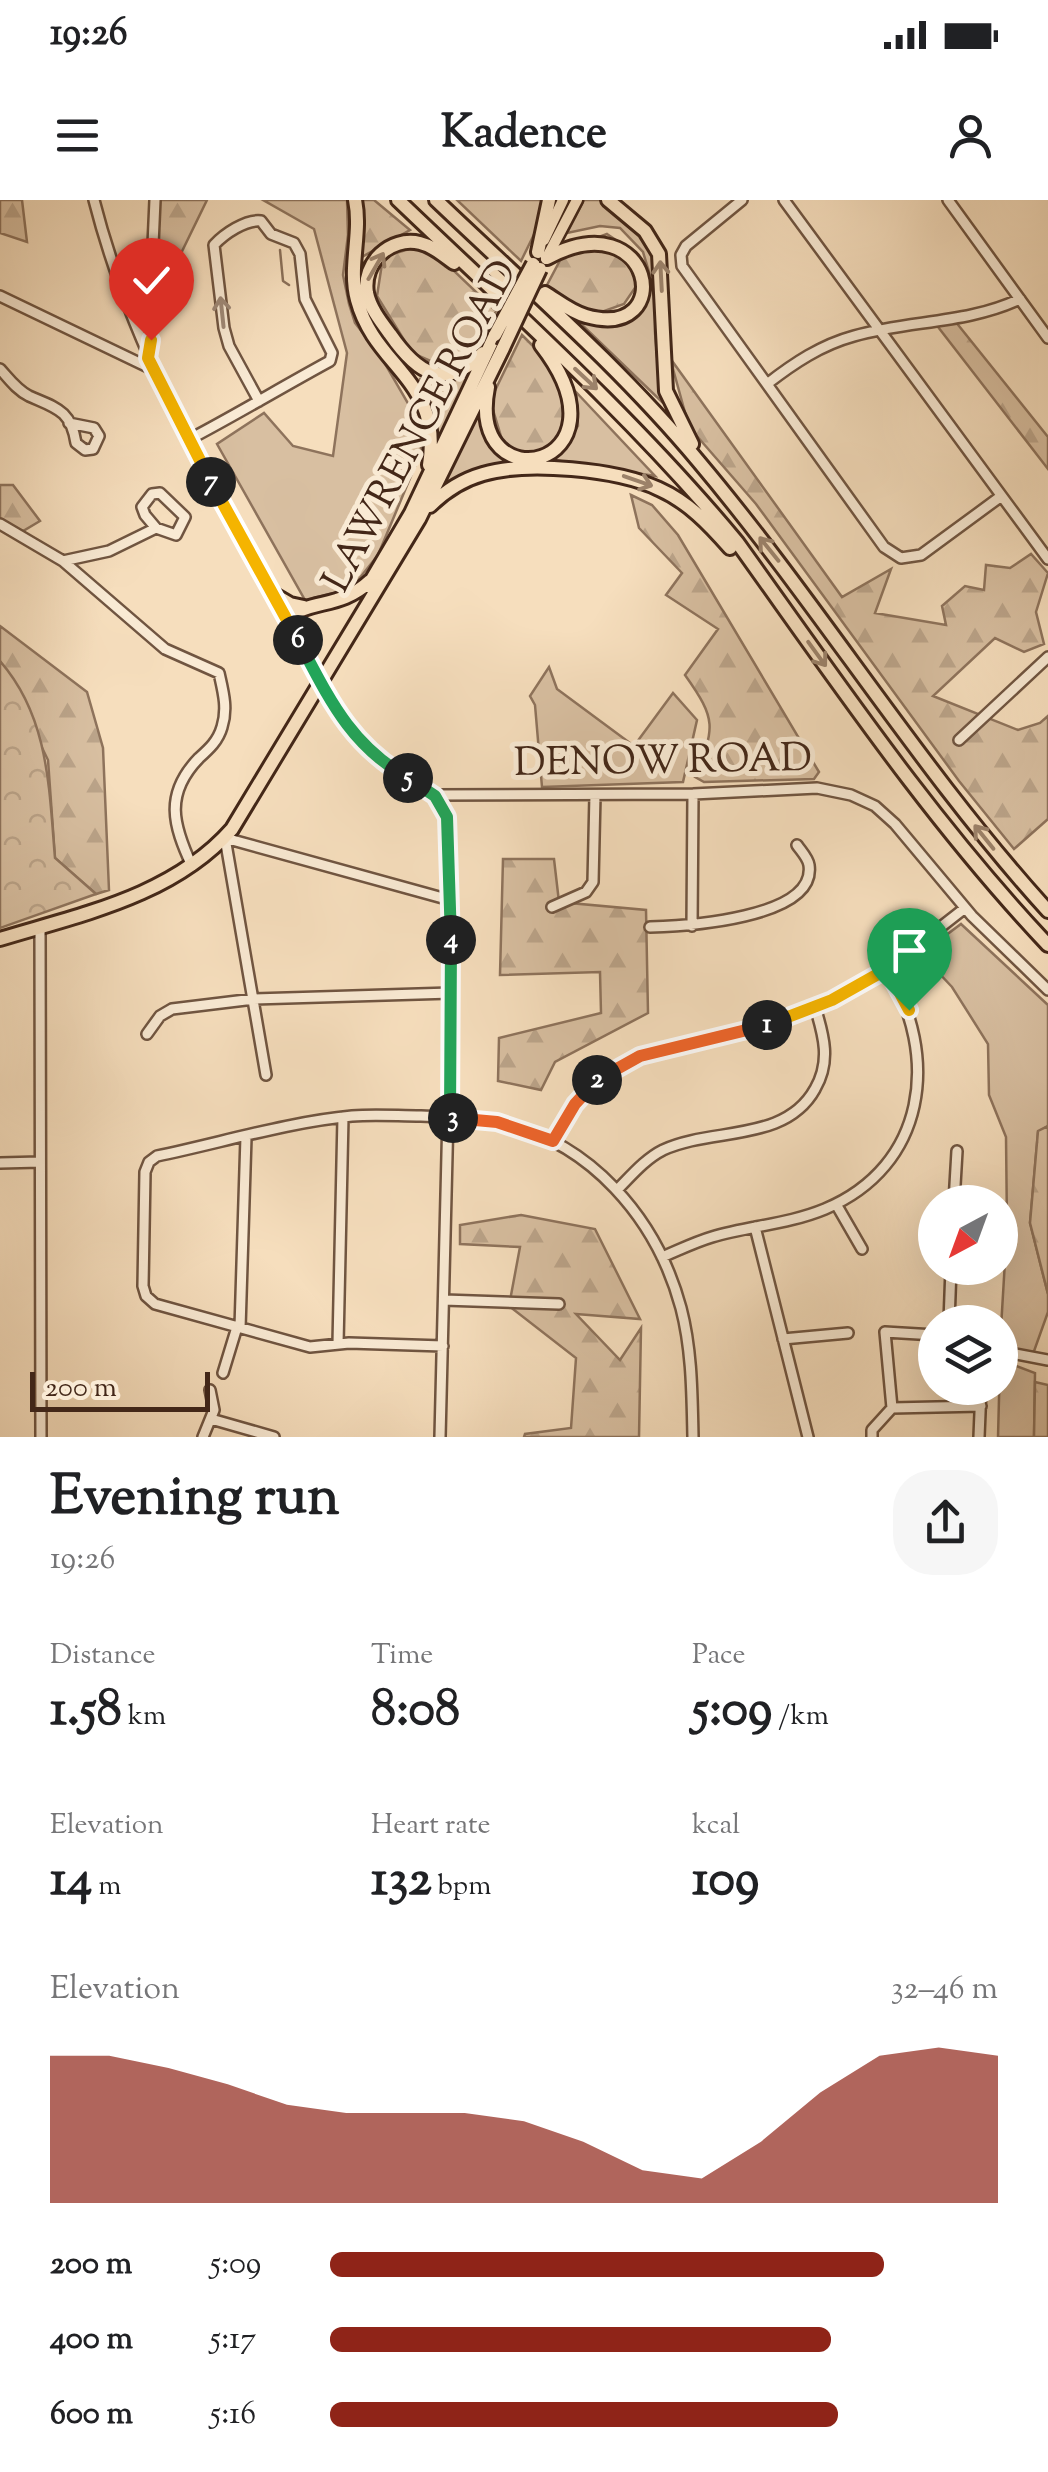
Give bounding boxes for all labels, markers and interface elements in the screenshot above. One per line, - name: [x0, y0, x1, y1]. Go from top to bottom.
- text: 19:26: [50, 8, 128, 62]
- text: Kadence: [441, 103, 607, 168]
- icon: menu: [50, 108, 105, 163]
- icon: person: [943, 108, 998, 163]
- pin: [109, 238, 194, 341]
- street label: LAWRENCE ROAD: [310, 251, 534, 603]
- one-way arrow: [366, 252, 386, 280]
- icon: check: [124, 253, 179, 308]
- one-way arrow: [651, 260, 670, 292]
- one-way arrow: [213, 296, 232, 328]
- one-way arrow: [573, 367, 598, 390]
- pin: 7: [186, 457, 236, 507]
- text: 7: [204, 462, 218, 502]
- one-way arrow: [622, 474, 654, 492]
- one-way arrow: [758, 536, 780, 562]
- pin: 6: [273, 615, 323, 665]
- text: 6: [291, 620, 305, 660]
- one-way arrow: [807, 640, 828, 667]
- street label: DENOW ROAD: [514, 732, 812, 794]
- pin: 5: [383, 753, 433, 803]
- text: 5: [403, 758, 413, 798]
- one-way arrow: [973, 825, 995, 851]
- pin: [867, 908, 952, 1011]
- pin: 4: [426, 915, 476, 965]
- text: 4: [444, 920, 458, 960]
- icon: arrive: [882, 923, 937, 978]
- pin: 1: [742, 1000, 792, 1050]
- text: 1: [762, 1005, 772, 1045]
- pin: 2: [572, 1055, 622, 1105]
- text: 2: [590, 1060, 604, 1100]
- pin: 3: [428, 1093, 478, 1143]
- text: 3: [447, 1098, 459, 1138]
- north arrow: [918, 1185, 1018, 1285]
- map controls: [918, 1185, 1018, 1405]
- button: layers: [918, 1305, 1018, 1405]
- scale bar: [30, 1367, 210, 1412]
- text: 200 m: [45, 1369, 117, 1409]
- text: Evening run: [50, 1460, 339, 1539]
- button: share: [893, 1470, 998, 1575]
- text: 19:26: [50, 1537, 115, 1583]
- text: Distance: [50, 1636, 156, 1676]
- text: Time: [371, 1636, 433, 1676]
- text: Pace: [692, 1636, 746, 1676]
- text: 1.58: [50, 1676, 122, 1748]
- text: 8:08: [371, 1676, 460, 1748]
- text: 5:09: [692, 1676, 772, 1748]
- text: km: [122, 1697, 166, 1737]
- text: /km: [772, 1697, 829, 1737]
- text: Elevation: [50, 1806, 164, 1846]
- text: Heart rate: [371, 1806, 491, 1846]
- text: kcal: [692, 1806, 740, 1846]
- text: 14: [50, 1846, 92, 1918]
- text: 132: [371, 1846, 432, 1918]
- text: 109: [692, 1846, 759, 1918]
- text: m: [92, 1867, 121, 1907]
- text: bpm: [432, 1867, 491, 1907]
- text: Elevation: [50, 1967, 180, 2013]
- text: 32–46 m: [891, 1967, 998, 2013]
- text: 200 m: [50, 2242, 132, 2288]
- text: 5:09: [210, 2242, 261, 2288]
- text: 400 m: [50, 2317, 133, 2363]
- text: 5:17: [210, 2317, 256, 2363]
- text: 600 m: [50, 2392, 133, 2438]
- text: 5:16: [210, 2392, 256, 2438]

